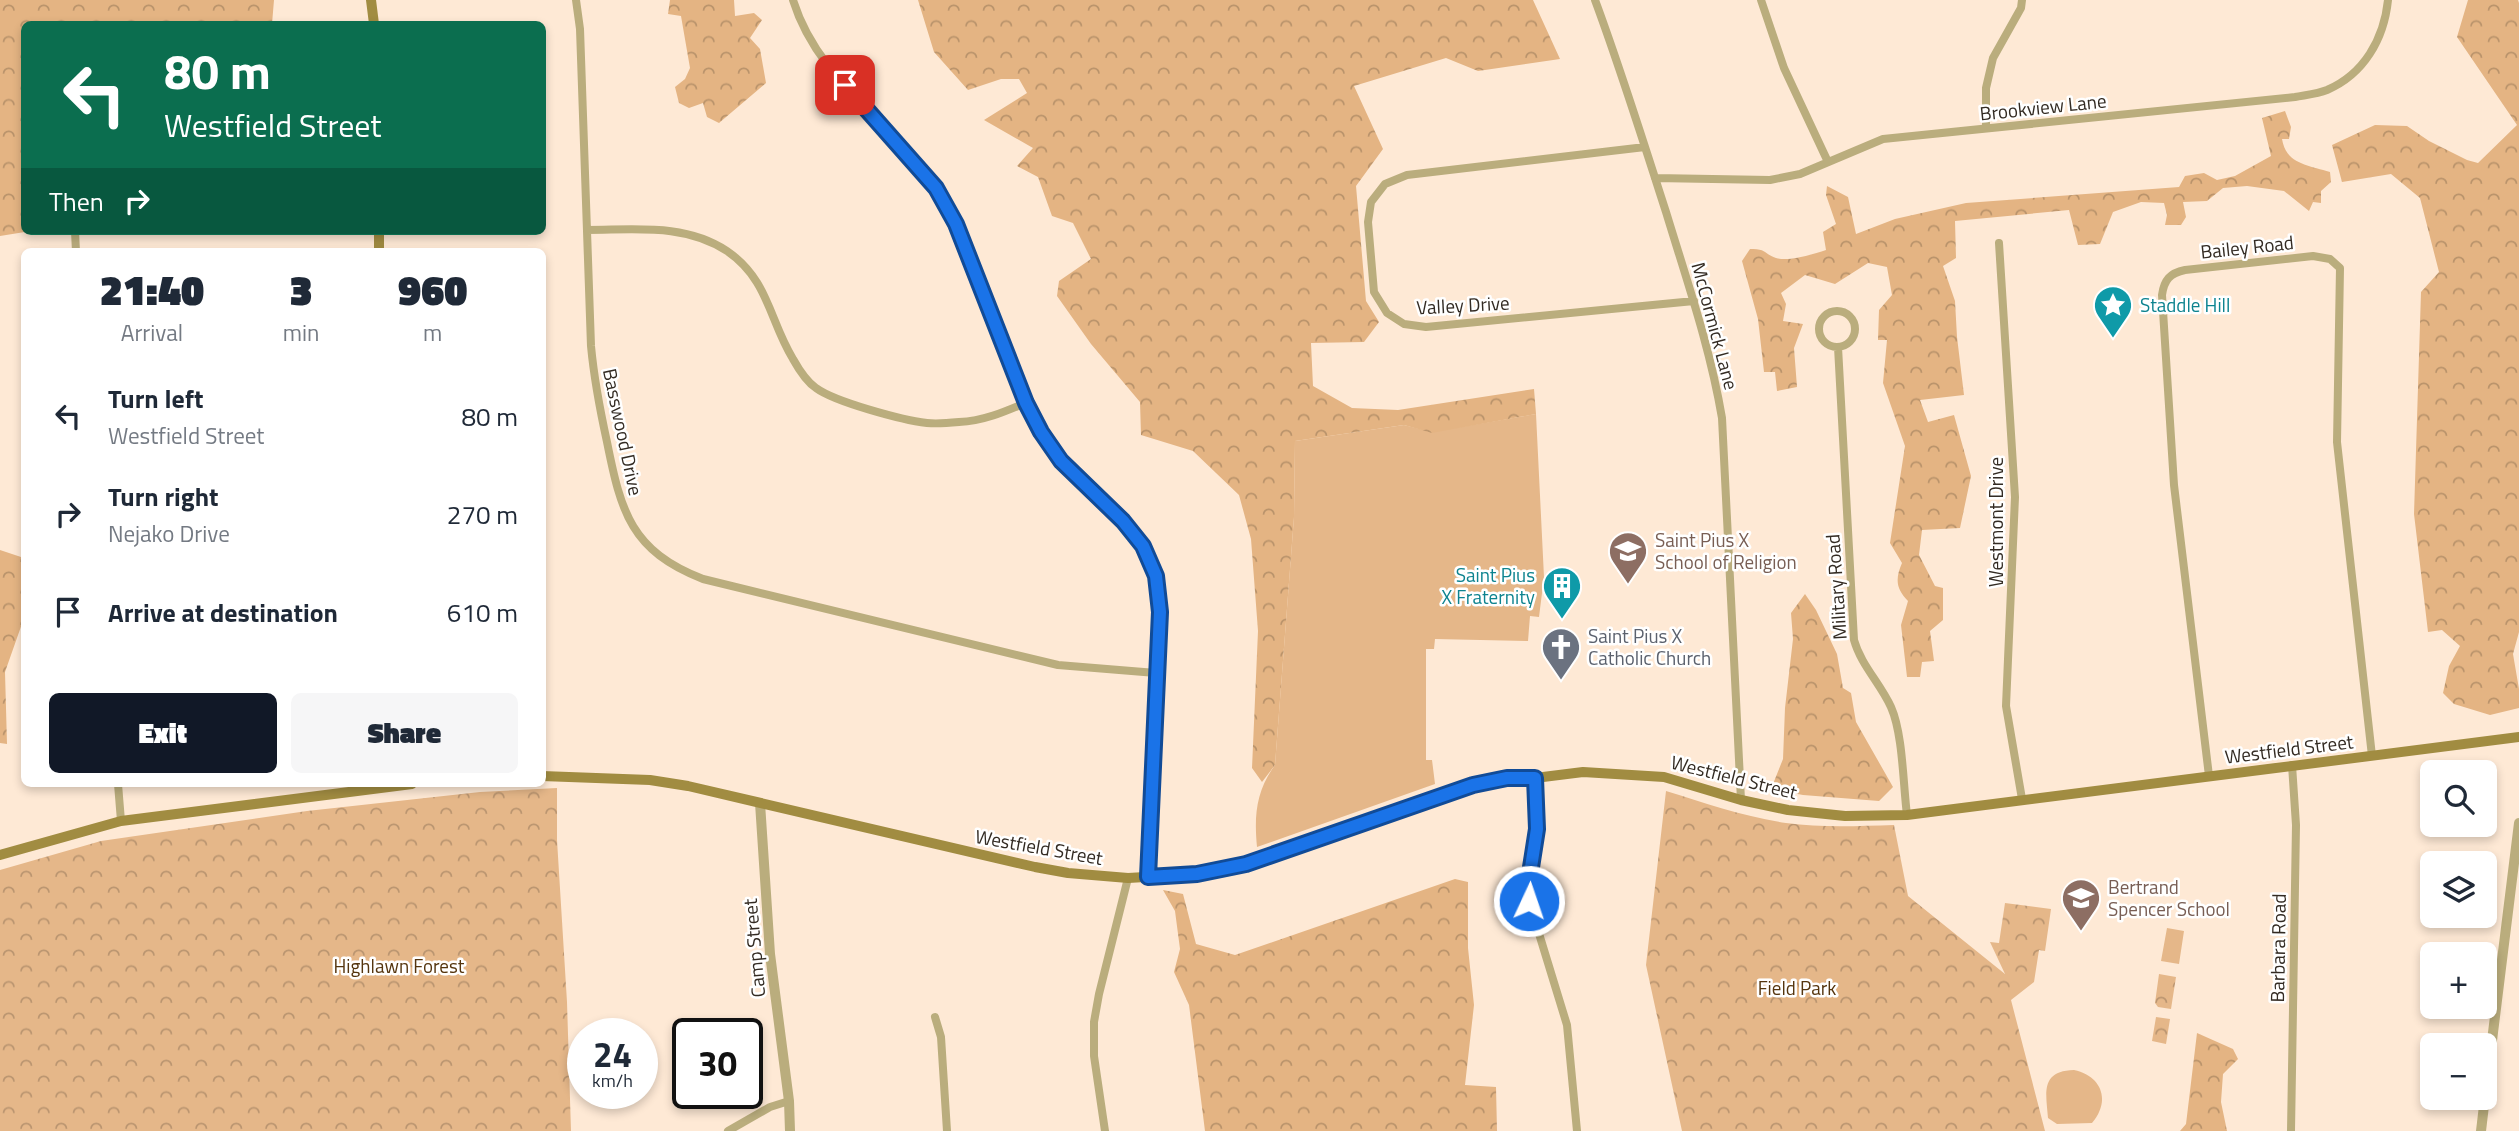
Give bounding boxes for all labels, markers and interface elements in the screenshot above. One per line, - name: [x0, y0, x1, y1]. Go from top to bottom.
- text: 80 m: [164, 33, 271, 108]
- icon: left: [49, 49, 140, 140]
- pin: [815, 55, 875, 115]
- icon: arrive: [826, 66, 864, 104]
- street label: Brookview Lane: [1978, 85, 2108, 128]
- text: Westfield Street: [164, 101, 382, 149]
- text: Then: [49, 182, 104, 221]
- icon: right: [118, 182, 156, 220]
- street label: Bailey Road: [2199, 227, 2295, 266]
- text: 21:40: [100, 257, 204, 321]
- text: 3: [290, 257, 313, 321]
- text: 960: [398, 257, 467, 321]
- street label: McCormick Lane: [1685, 259, 1746, 393]
- place icon: Staddle Hill: [2092, 284, 2134, 339]
- street label: Valley Drive: [1416, 288, 1510, 321]
- place label: Staddle Hill: [2140, 290, 2230, 319]
- text: Arrival: [121, 315, 183, 350]
- text: min: [283, 315, 319, 350]
- text: m: [423, 315, 442, 350]
- street label: Basswood Drive: [596, 366, 651, 498]
- text: Turn left: [108, 379, 203, 418]
- icon: left: [49, 397, 87, 435]
- text: 80 m: [461, 397, 518, 436]
- text: Westfield Street: [108, 418, 264, 453]
- street label: Westmont Drive: [1981, 457, 2010, 587]
- text: Turn right: [108, 477, 219, 516]
- icon: right: [49, 495, 87, 533]
- text: 270 m: [447, 495, 518, 534]
- text: Nejako Drive: [108, 516, 230, 551]
- place label: Saint Pius X School of Religion: [1655, 525, 1797, 576]
- school or university icon: Saint Pius X School of Religion: [1607, 530, 1649, 585]
- street label: Military Road: [1817, 533, 1854, 641]
- place label: Saint Pius X Fraternity: [1441, 560, 1535, 611]
- building icon: Saint Pius X Fraternity: [1541, 565, 1583, 620]
- icon: arrive: [49, 593, 87, 631]
- text: Arrive at destination: [108, 593, 338, 632]
- text: 610 m: [447, 593, 518, 632]
- place label: Saint Pius X Catholic Church: [1588, 621, 1711, 672]
- church icon: Saint Pius X Catholic Church: [1540, 626, 1582, 681]
- button: Exit: [49, 693, 277, 773]
- button: Share: [291, 693, 518, 773]
- street label: Westfield Street: [2223, 726, 2355, 771]
- street label: Westfield Street: [1668, 747, 1801, 806]
- map controls: [2420, 760, 2497, 1110]
- button: search: [2420, 760, 2497, 837]
- street label: Westfield Street: [973, 821, 1106, 872]
- button: layers: [2420, 851, 2497, 928]
- position arrow: [1492, 864, 1566, 938]
- place label: Bertrand Spencer School: [2108, 872, 2230, 923]
- school or university icon: Bertrand Spencer School: [2060, 877, 2102, 932]
- street label: Barbara Road: [2262, 893, 2293, 1003]
- street label: Camp Street: [735, 897, 772, 999]
- button: +: [2420, 942, 2497, 1019]
- park label: Highlawn Forest: [334, 951, 465, 980]
- park label: Field Park: [1758, 973, 1836, 1002]
- speed limit sign: 30: [672, 1018, 763, 1109]
- text: 24: [593, 1027, 632, 1081]
- button: −: [2420, 1033, 2497, 1110]
- text: km/h: [592, 1067, 633, 1094]

